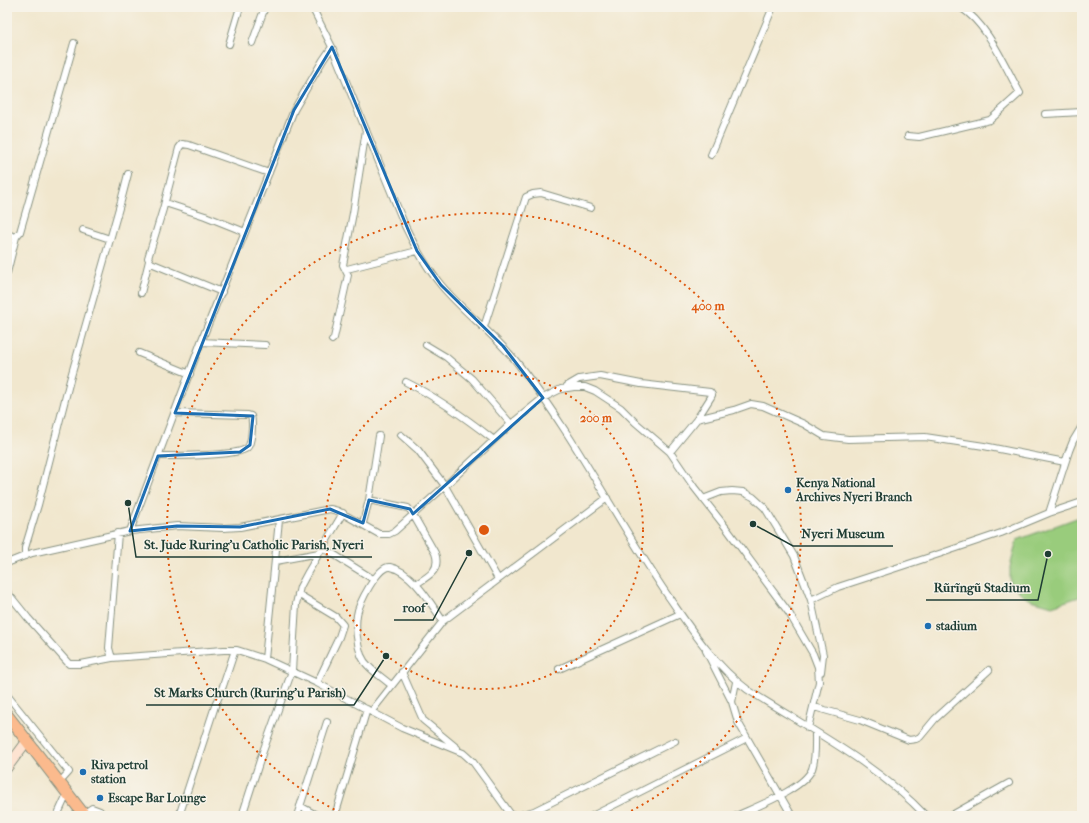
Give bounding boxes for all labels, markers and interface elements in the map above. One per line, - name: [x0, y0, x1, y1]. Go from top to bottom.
- text: 400 m: [691, 299, 725, 314]
- text: 200 m: [580, 411, 613, 425]
- place label: Kenya National Archives Nyeri Branch: [795, 476, 913, 505]
- marker: Kenya National Archives Nyeri Branch: [783, 485, 793, 495]
- callout: Nyeri Museum: [793, 521, 893, 546]
- centre of rings: [477, 523, 491, 537]
- text: Nyeri Museum: [801, 526, 885, 542]
- callout: St. Jude Ruring'u Catholic Parish, Nyeri: [136, 532, 372, 557]
- text: St. Jude Ruring'u Catholic Parish, Nyeri: [144, 537, 364, 553]
- callout: Rũrĩngũ Stadium: [926, 575, 1038, 600]
- text: Rũrĩngũ Stadium: [934, 580, 1031, 596]
- callout: roof: [394, 595, 433, 620]
- text: roof: [402, 600, 428, 615]
- place label: stadium: [936, 619, 978, 633]
- marker: stadium: [923, 621, 933, 631]
- callout: St Marks Church (Ruring'u Parish): [146, 680, 354, 705]
- text: St Marks Church (Ruring'u Parish): [154, 685, 346, 701]
- place label: Riva petrol station: [91, 758, 149, 786]
- marker: Riva petrol station: [78, 767, 88, 777]
- place label: Escape Bar Lounge: [108, 791, 206, 806]
- marker: Escape Bar Lounge: [95, 793, 105, 803]

